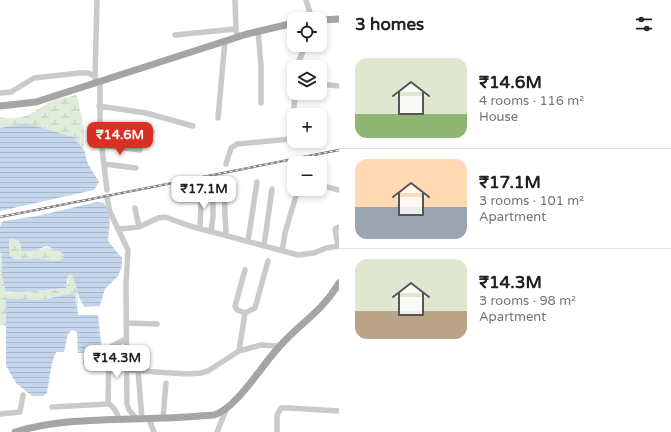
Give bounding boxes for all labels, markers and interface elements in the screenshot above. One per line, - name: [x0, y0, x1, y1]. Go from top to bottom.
- map controls: [287, 12, 327, 196]
- button: locate: [287, 12, 327, 52]
- icon: filters: [633, 13, 655, 35]
- text: 3 homes: [355, 14, 424, 35]
- button: layers: [287, 60, 327, 100]
- text: ₹14.6M: [479, 72, 542, 93]
- icon: home: [387, 74, 435, 122]
- text: 4 rooms · 116 m²: [479, 93, 584, 109]
- button: +: [287, 108, 327, 148]
- text: House: [479, 109, 518, 125]
- pin: ₹14.6M: [87, 122, 153, 156]
- text: ₹14.6M: [96, 127, 144, 143]
- button: −: [287, 156, 327, 196]
- text: ₹17.1M: [479, 172, 541, 193]
- icon: home: [387, 175, 435, 223]
- pin: ₹17.1M: [171, 176, 237, 210]
- text: ₹17.1M: [180, 181, 228, 197]
- text: 3 rooms · 101 m²: [479, 193, 584, 209]
- text: Apartment: [479, 209, 546, 225]
- text: ₹14.3M: [479, 272, 542, 293]
- icon: home: [387, 275, 435, 323]
- text: 3 rooms · 98 m²: [479, 293, 576, 309]
- text: Apartment: [479, 309, 546, 325]
- pin: ₹14.3M: [84, 345, 150, 379]
- text: ₹14.3M: [93, 350, 141, 366]

